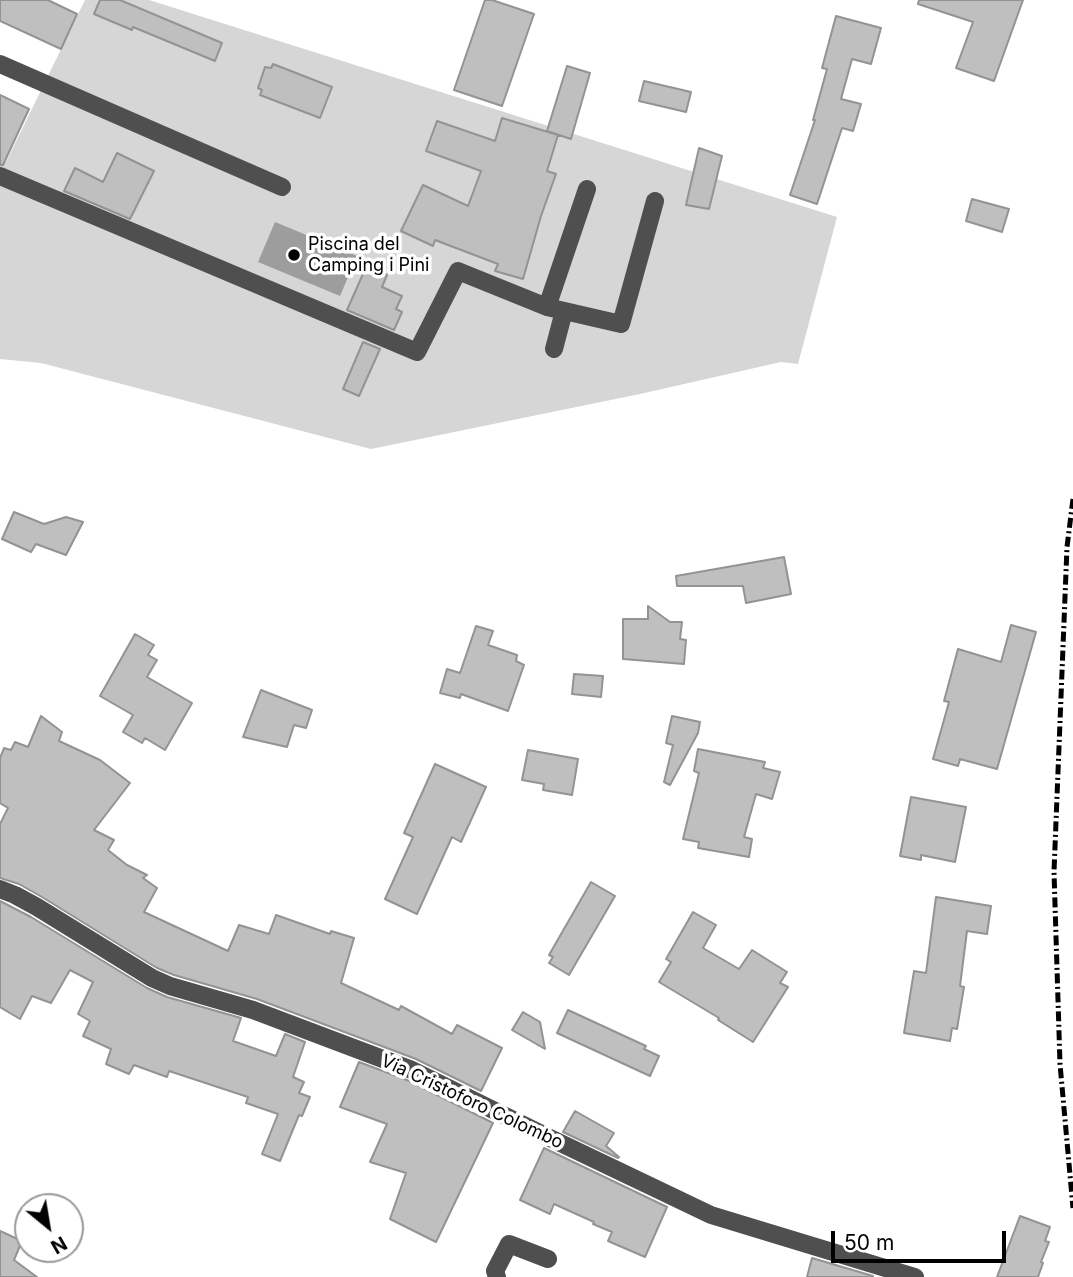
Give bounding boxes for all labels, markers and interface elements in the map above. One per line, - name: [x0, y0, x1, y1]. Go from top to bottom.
- place label: Piscina del Camping i Pini: [308, 234, 429, 276]
- marker: Piscina del Camping i Pini: [286, 247, 302, 263]
- street label: Via Cristoforo Colombo: [378, 1050, 566, 1154]
- north arrow: [14, 1193, 84, 1263]
- scale bar: [835, 1218, 1010, 1262]
- text: 50 m: [844, 1230, 894, 1255]
- text: N: [47, 1231, 71, 1258]

